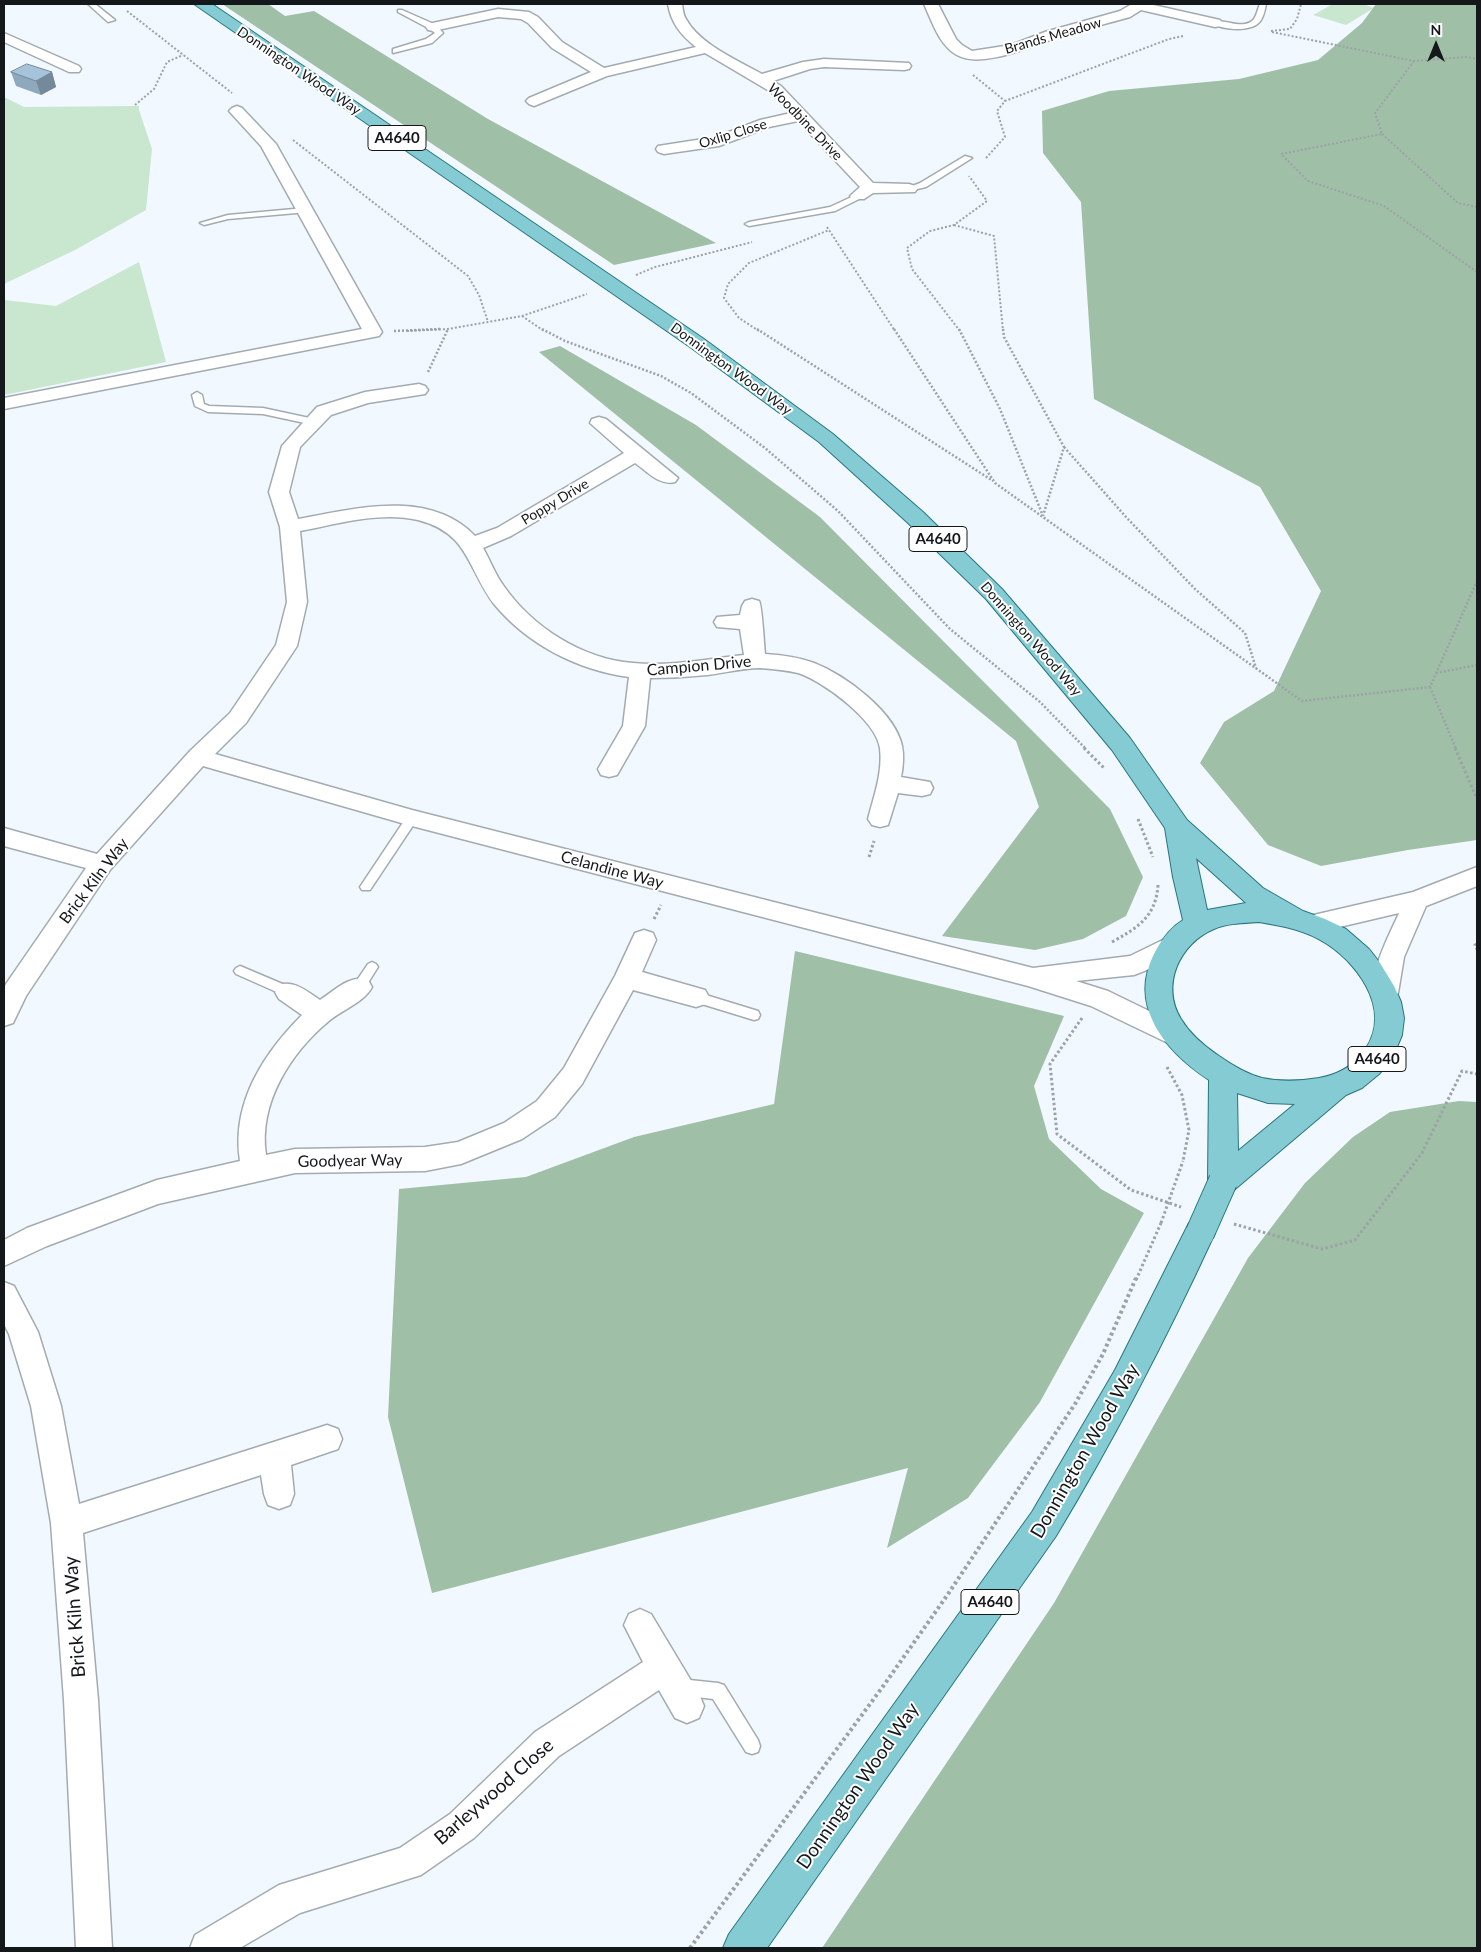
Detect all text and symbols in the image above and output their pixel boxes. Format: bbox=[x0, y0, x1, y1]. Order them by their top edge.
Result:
street label: Brands Meadow bbox=[1003, 14, 1103, 58]
north arrow bbox=[1411, 20, 1461, 70]
text: N bbox=[1431, 21, 1441, 38]
street label: Donnington Wood Way bbox=[234, 23, 364, 119]
street label: Woodbine Drive bbox=[764, 80, 846, 164]
street label: Oxlip Close bbox=[697, 116, 769, 152]
road number: A4640 bbox=[368, 126, 426, 150]
street label: Donnington Wood Way bbox=[667, 319, 795, 419]
street label: Poppy Drive bbox=[518, 475, 592, 529]
road number: A4640 bbox=[909, 526, 967, 552]
street label: Donnington Wood Way bbox=[977, 579, 1085, 699]
street label: Campion Drive bbox=[646, 652, 752, 680]
street label: Brick Kiln Way bbox=[55, 834, 133, 928]
street label: Celandine Way bbox=[559, 847, 665, 893]
road number: A4640 bbox=[1348, 1046, 1406, 1072]
street label: Goodyear Way bbox=[297, 1150, 403, 1172]
street label: Donnington Wood Way bbox=[1026, 1360, 1144, 1542]
street label: Brick Kiln Way bbox=[59, 1555, 91, 1679]
road number: A4640 bbox=[961, 1590, 1019, 1614]
street label: Donnington Wood Way bbox=[792, 1699, 924, 1873]
street label: Barleywood Close bbox=[430, 1734, 558, 1850]

